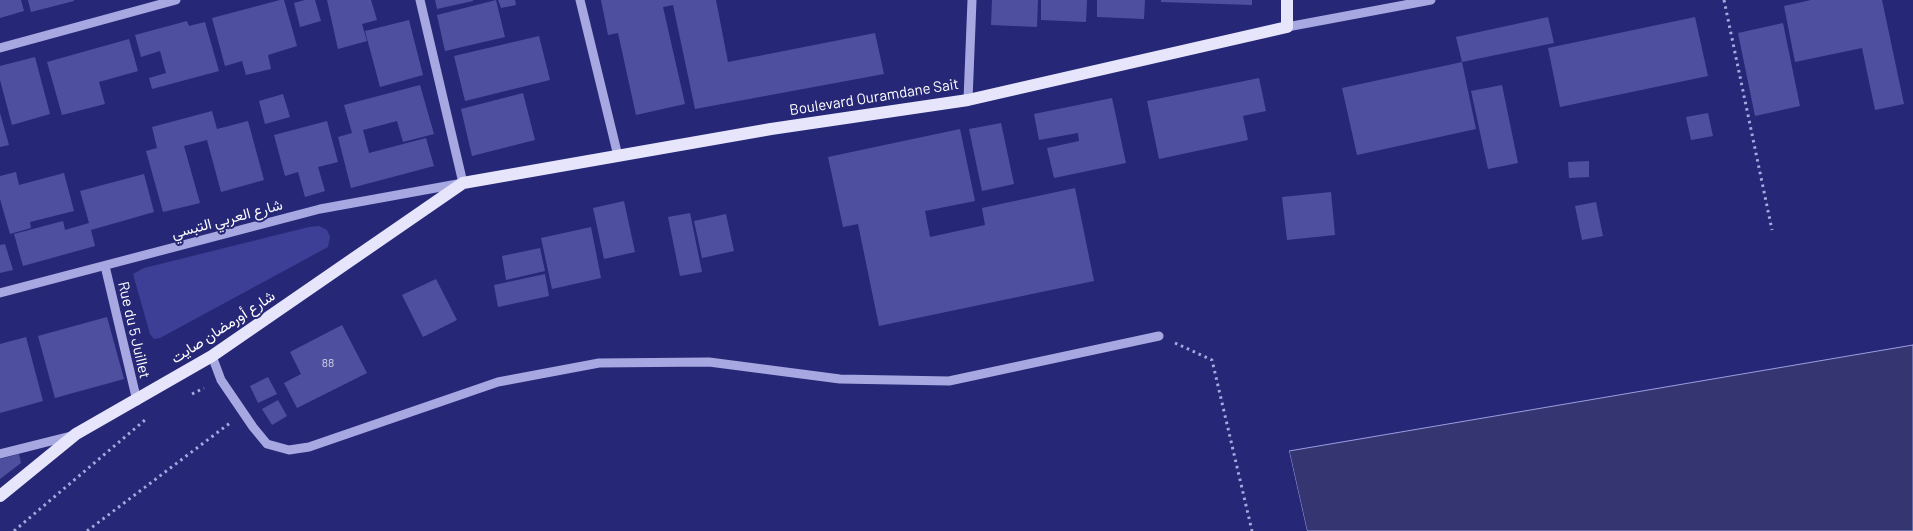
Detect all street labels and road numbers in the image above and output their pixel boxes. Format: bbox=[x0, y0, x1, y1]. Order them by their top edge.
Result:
street label: Boulevard Ouramdane Sait bbox=[788, 75, 960, 119]
street label: شارع العربي التبسي bbox=[169, 196, 285, 242]
street label: Rue du 5 Juillet bbox=[114, 280, 154, 380]
street label: شارع أورمضان صايت bbox=[168, 287, 278, 367]

